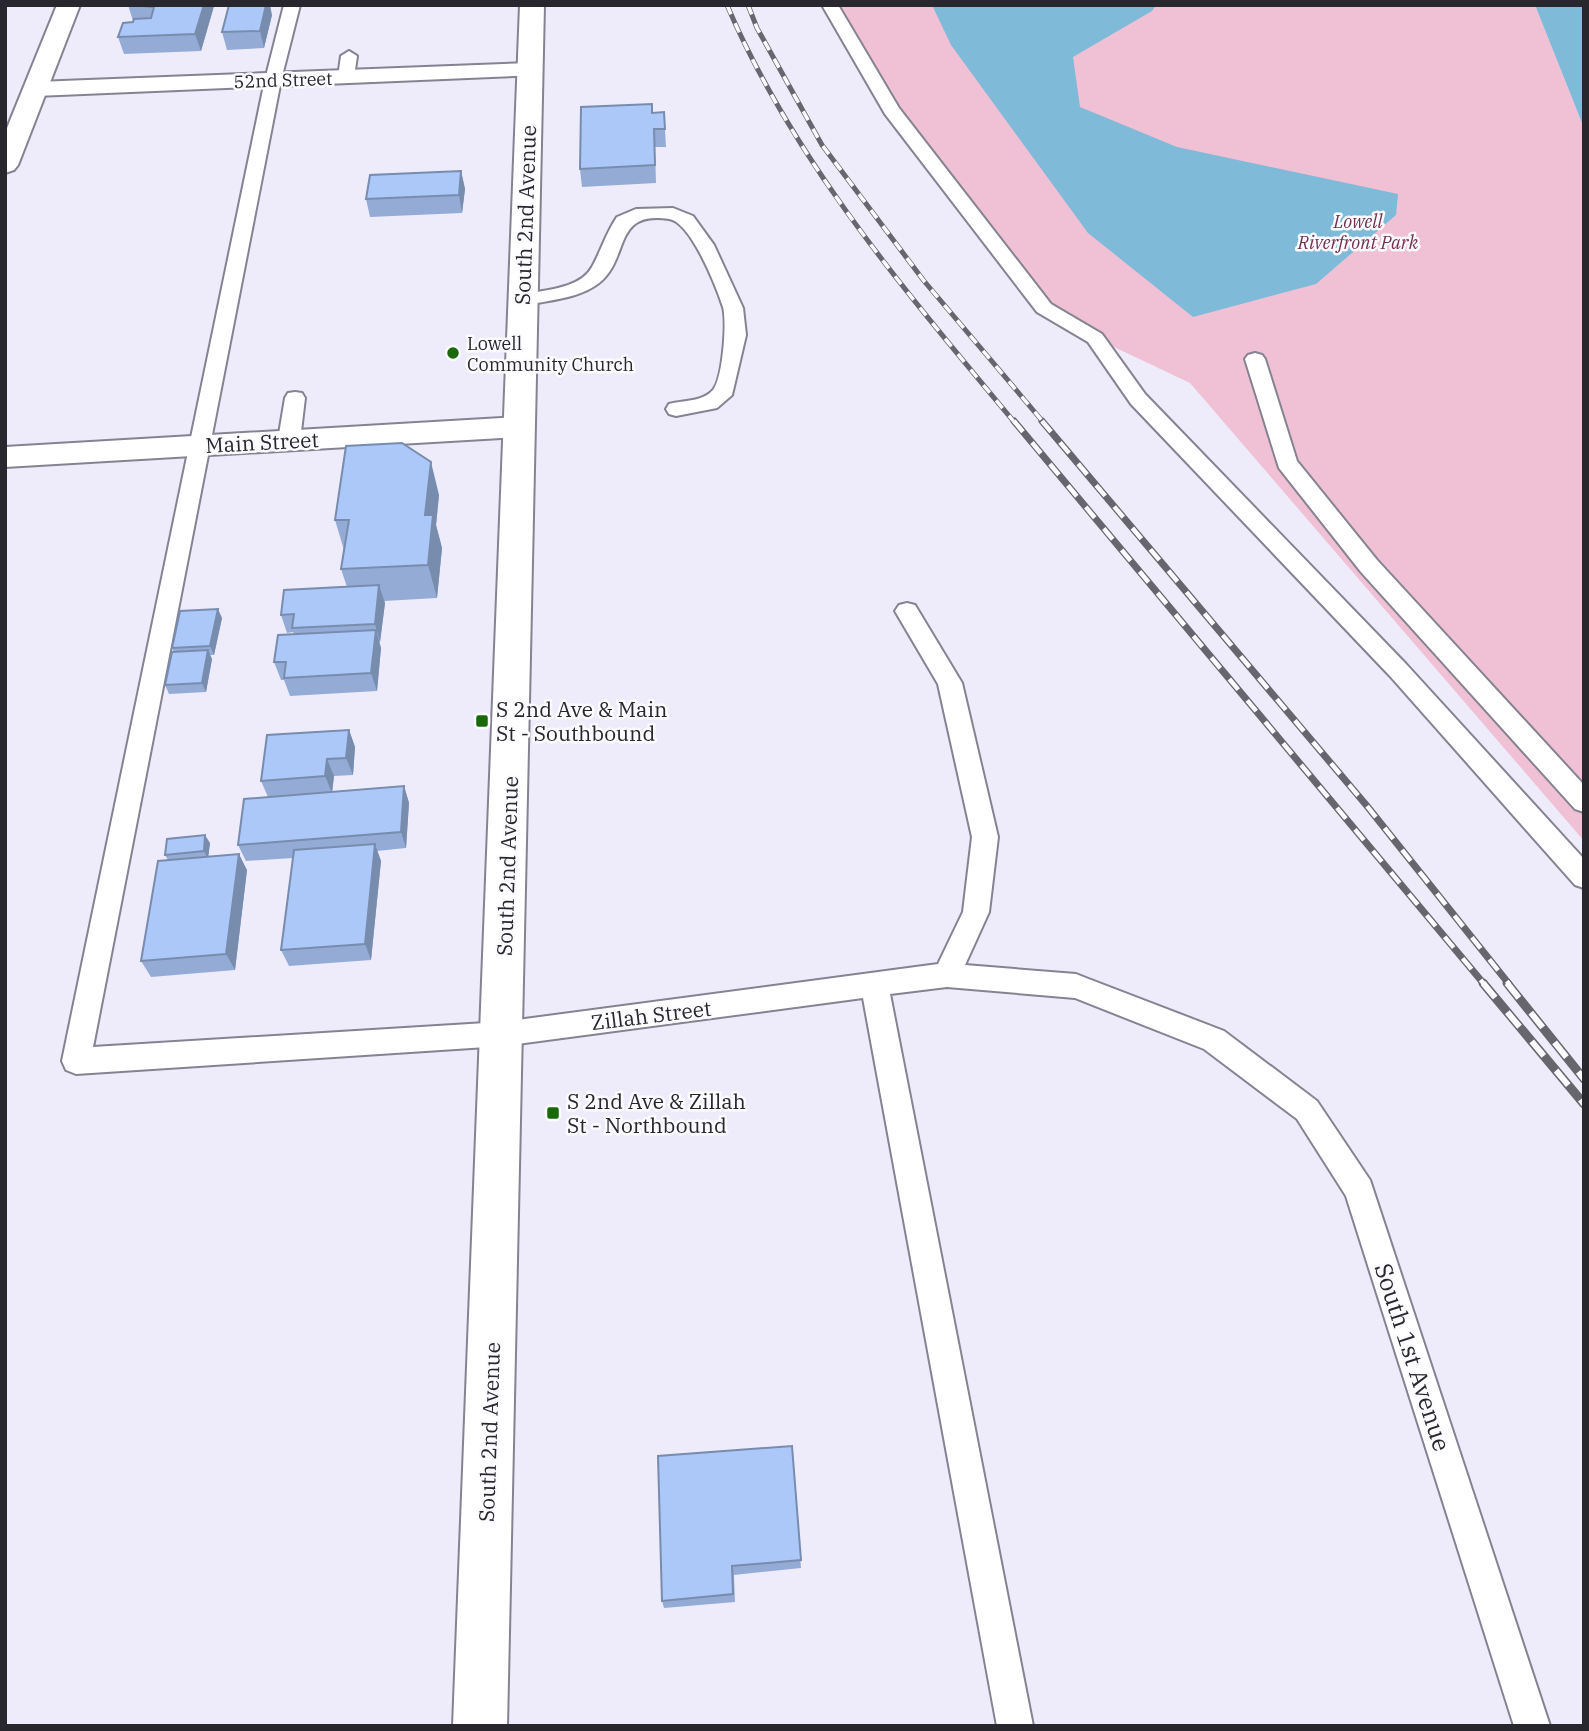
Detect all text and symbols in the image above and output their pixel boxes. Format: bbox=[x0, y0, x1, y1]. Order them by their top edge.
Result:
street label: 52nd Street bbox=[233, 67, 333, 93]
street label: South 2nd Avenue bbox=[508, 125, 542, 305]
park label: Lowell Riverfront Park bbox=[1297, 210, 1419, 254]
place label: Lowell Community Church bbox=[467, 332, 634, 376]
marker: Lowell Community Church bbox=[445, 345, 461, 361]
street label: Main Street bbox=[205, 425, 319, 459]
place label: S 2nd Ave & Main St - Southbound bbox=[496, 695, 668, 747]
marker: S 2nd Ave & Main St - Southbound bbox=[474, 713, 490, 729]
street label: South 2nd Avenue bbox=[490, 776, 524, 956]
street label: Zillah Street bbox=[589, 994, 713, 1036]
place label: S 2nd Ave & Zillah St - Northbound bbox=[567, 1087, 746, 1139]
marker: S 2nd Ave & Zillah St - Northbound bbox=[545, 1105, 561, 1121]
street label: South 1st Avenue bbox=[1368, 1259, 1458, 1455]
street label: South 2nd Avenue bbox=[472, 1342, 506, 1522]

